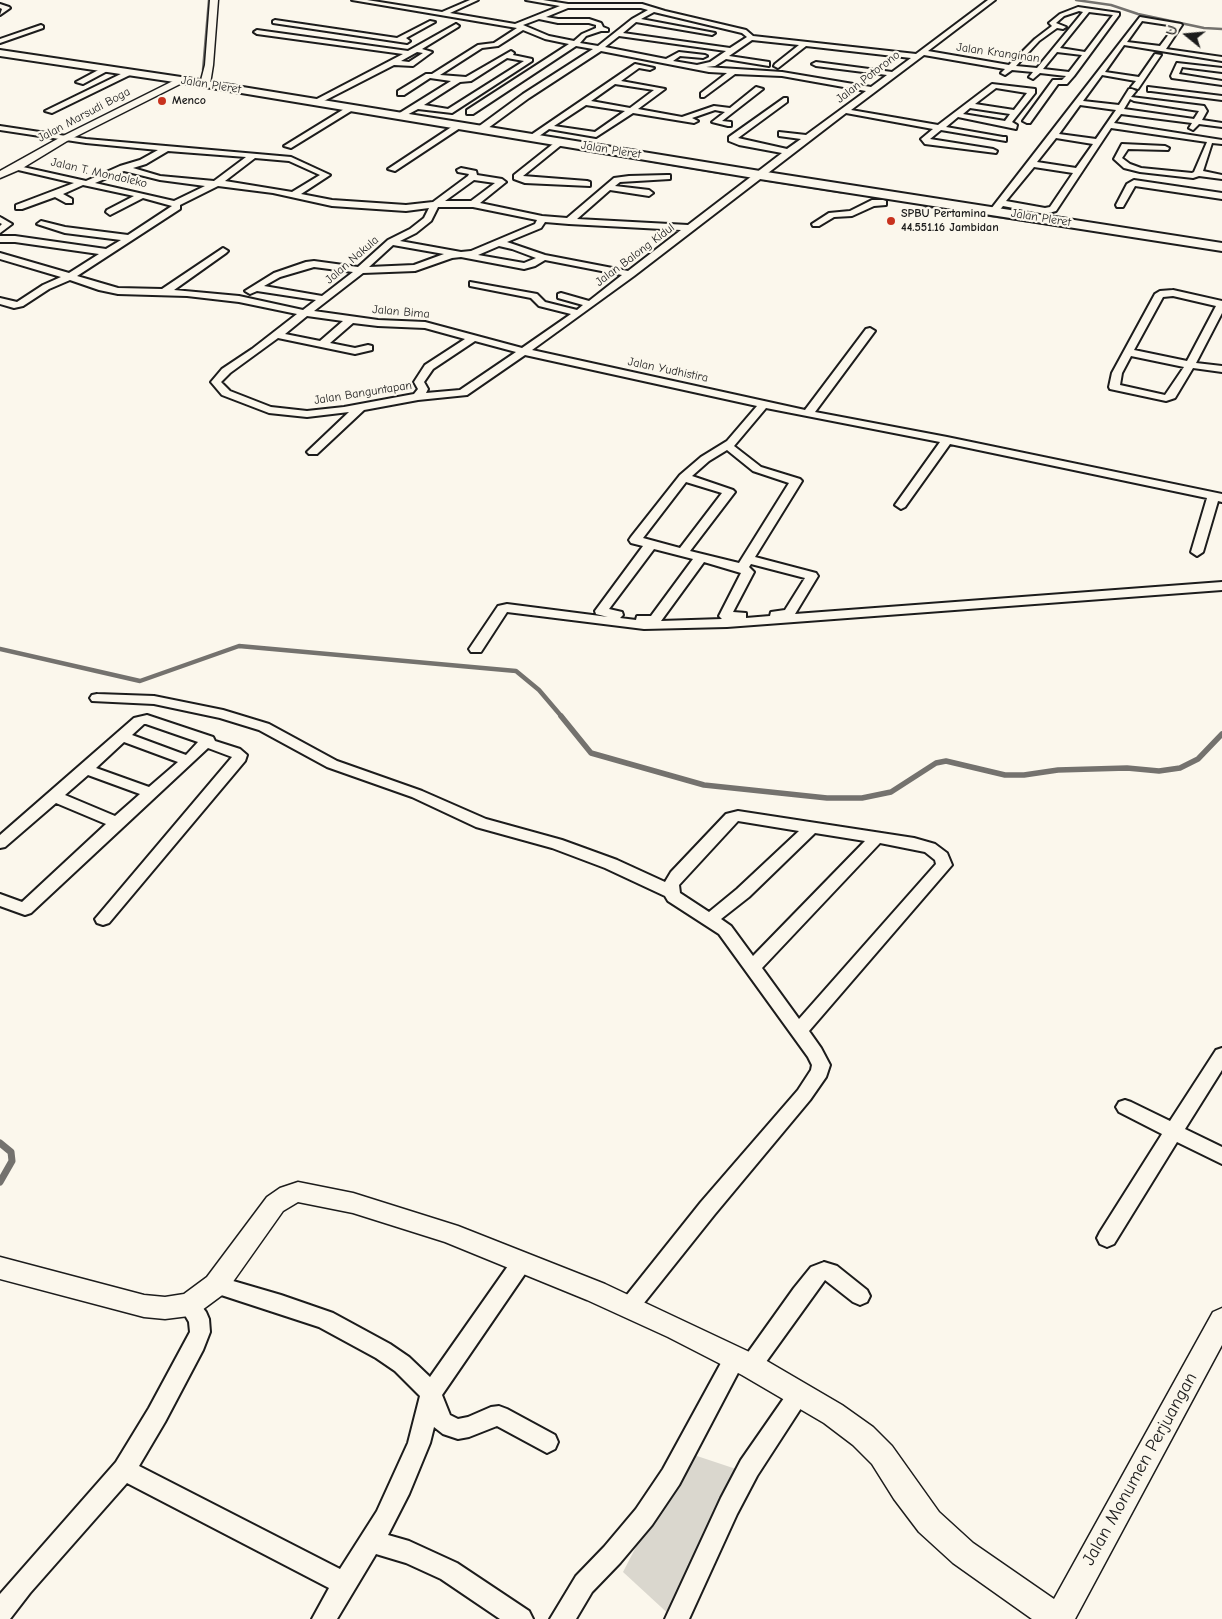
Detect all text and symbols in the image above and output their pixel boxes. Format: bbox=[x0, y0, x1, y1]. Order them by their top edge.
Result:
north arrow bbox=[1162, 10, 1212, 60]
text: U bbox=[1163, 24, 1182, 37]
street label: Jalan Kranginan bbox=[956, 40, 1040, 66]
street label: Jalan Potorono bbox=[833, 48, 903, 106]
street label: Jalan Pleret bbox=[180, 73, 242, 97]
street label: Jalan Marsudi Boga bbox=[35, 85, 133, 145]
place label: Menco bbox=[172, 94, 206, 108]
marker: Menco bbox=[156, 95, 168, 107]
street label: Jalan Pleret bbox=[580, 138, 642, 162]
street label: Jalan T. Mondoleko bbox=[49, 155, 149, 191]
street label: Jalan Pleret bbox=[1010, 206, 1072, 230]
place label: SPBU Pertamina 44.551.16 Jambidan bbox=[901, 207, 999, 235]
marker: SPBU Pertamina 44.551.16 Jambidan bbox=[885, 215, 897, 227]
street label: Jalan Balong Kidul bbox=[593, 221, 677, 289]
street label: Jalan Nakula bbox=[322, 233, 382, 287]
street label: Jalan Bima bbox=[372, 302, 430, 322]
street label: Jalan Yudhistira bbox=[627, 354, 709, 386]
street label: Jalan Banguntapan bbox=[313, 378, 413, 408]
street label: Jalan Monumen Perjuangan bbox=[1078, 1369, 1202, 1569]

